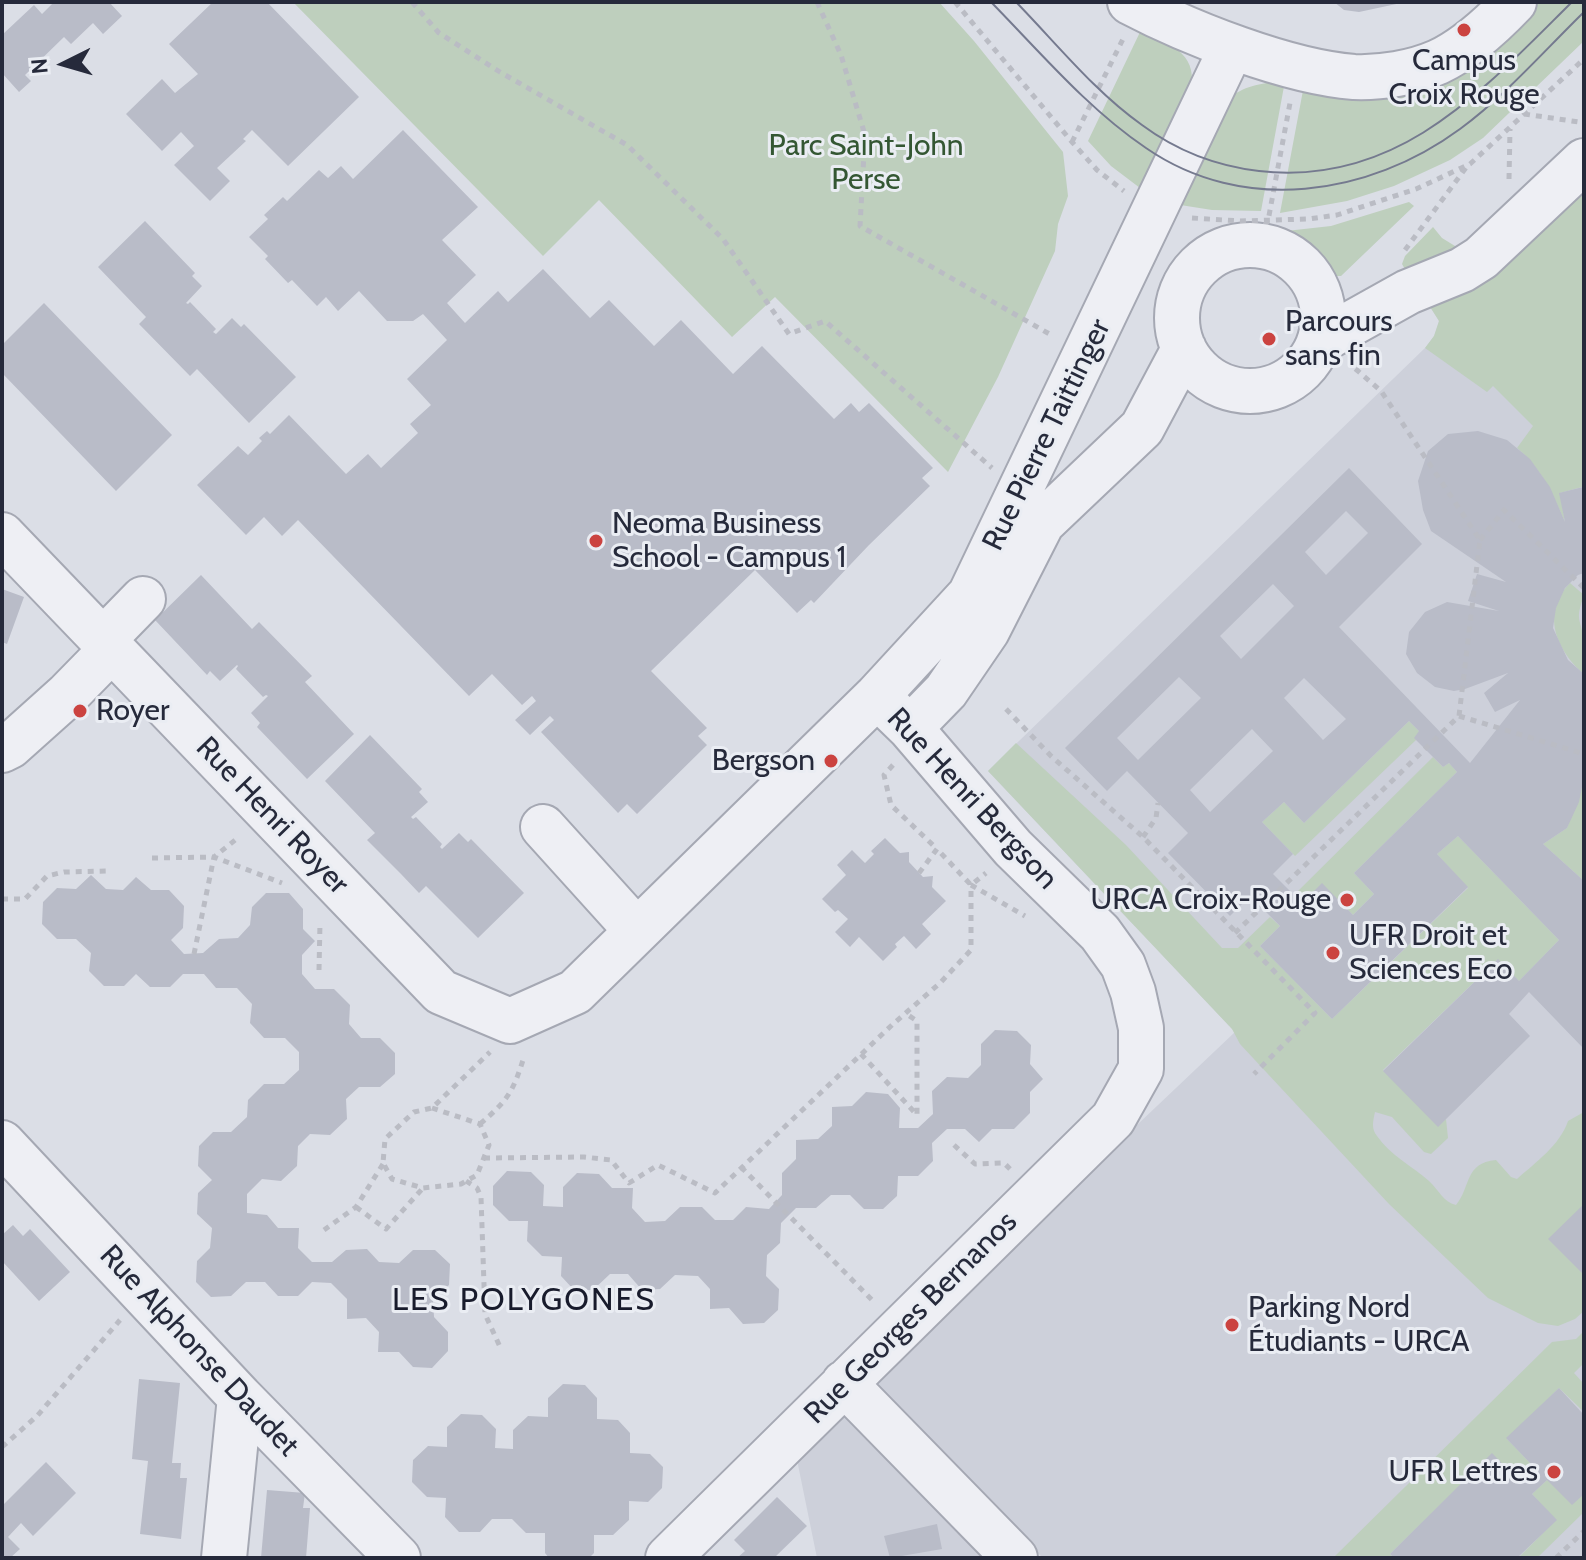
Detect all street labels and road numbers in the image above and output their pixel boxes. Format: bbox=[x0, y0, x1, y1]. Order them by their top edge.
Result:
street label: Rue Pierre Taittinger bbox=[975, 313, 1119, 557]
street label: Rue Henri Bergson bbox=[879, 701, 1065, 897]
street label: Rue Henri Royer bbox=[188, 730, 356, 902]
street label: Rue Georges Bernanos bbox=[797, 1204, 1025, 1432]
street label: Rue Alphonse Daudet bbox=[92, 1238, 306, 1464]

